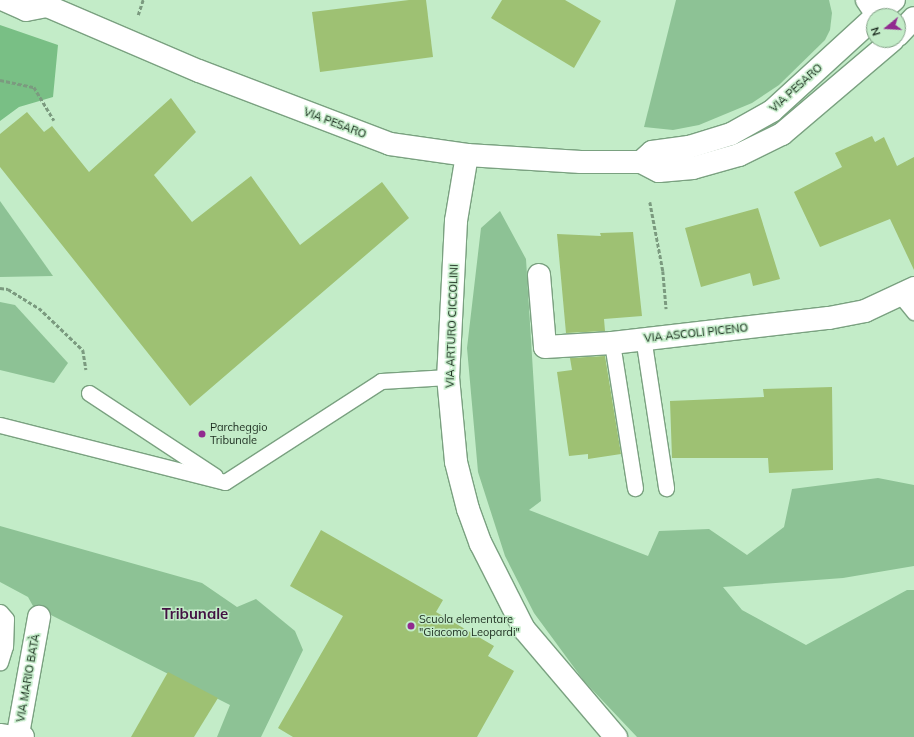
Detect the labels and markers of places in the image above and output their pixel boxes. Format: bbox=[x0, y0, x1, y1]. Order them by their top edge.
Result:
place label: Parcheggio Tribunale bbox=[210, 421, 267, 447]
marker: Parcheggio Tribunale bbox=[197, 429, 207, 439]
place label: Scuola elementare "Giacomo Leopardi" bbox=[419, 613, 520, 639]
marker: Scuola elementare "Giacomo Leopardi" bbox=[406, 621, 416, 631]

